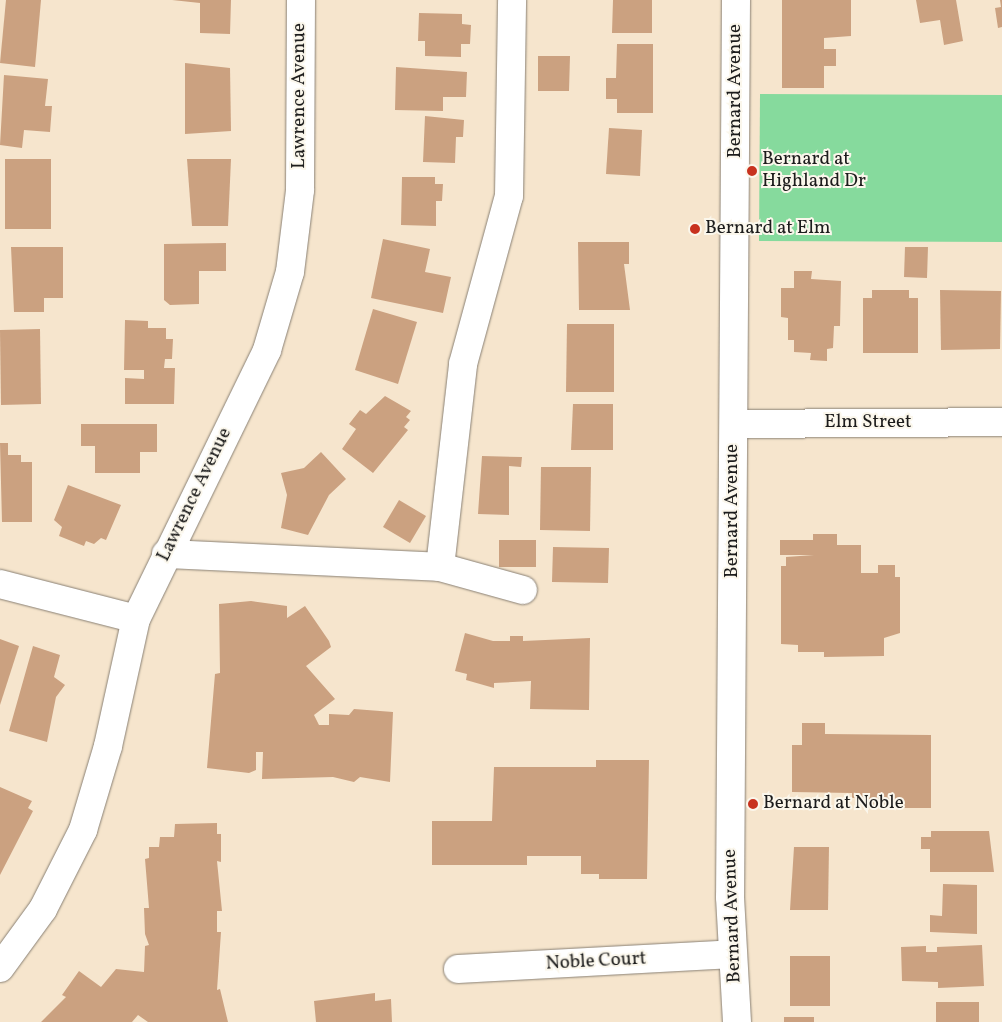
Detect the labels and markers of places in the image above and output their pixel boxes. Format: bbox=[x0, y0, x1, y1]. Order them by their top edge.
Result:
place label: Bernard at Highland Dr bbox=[762, 149, 866, 193]
marker: Bernard at Highland Dr bbox=[746, 165, 758, 177]
place label: Bernard at Elm bbox=[705, 218, 831, 240]
marker: Bernard at Elm bbox=[689, 223, 701, 235]
place label: Bernard at Noble bbox=[763, 793, 904, 815]
marker: Bernard at Noble bbox=[747, 798, 759, 810]

